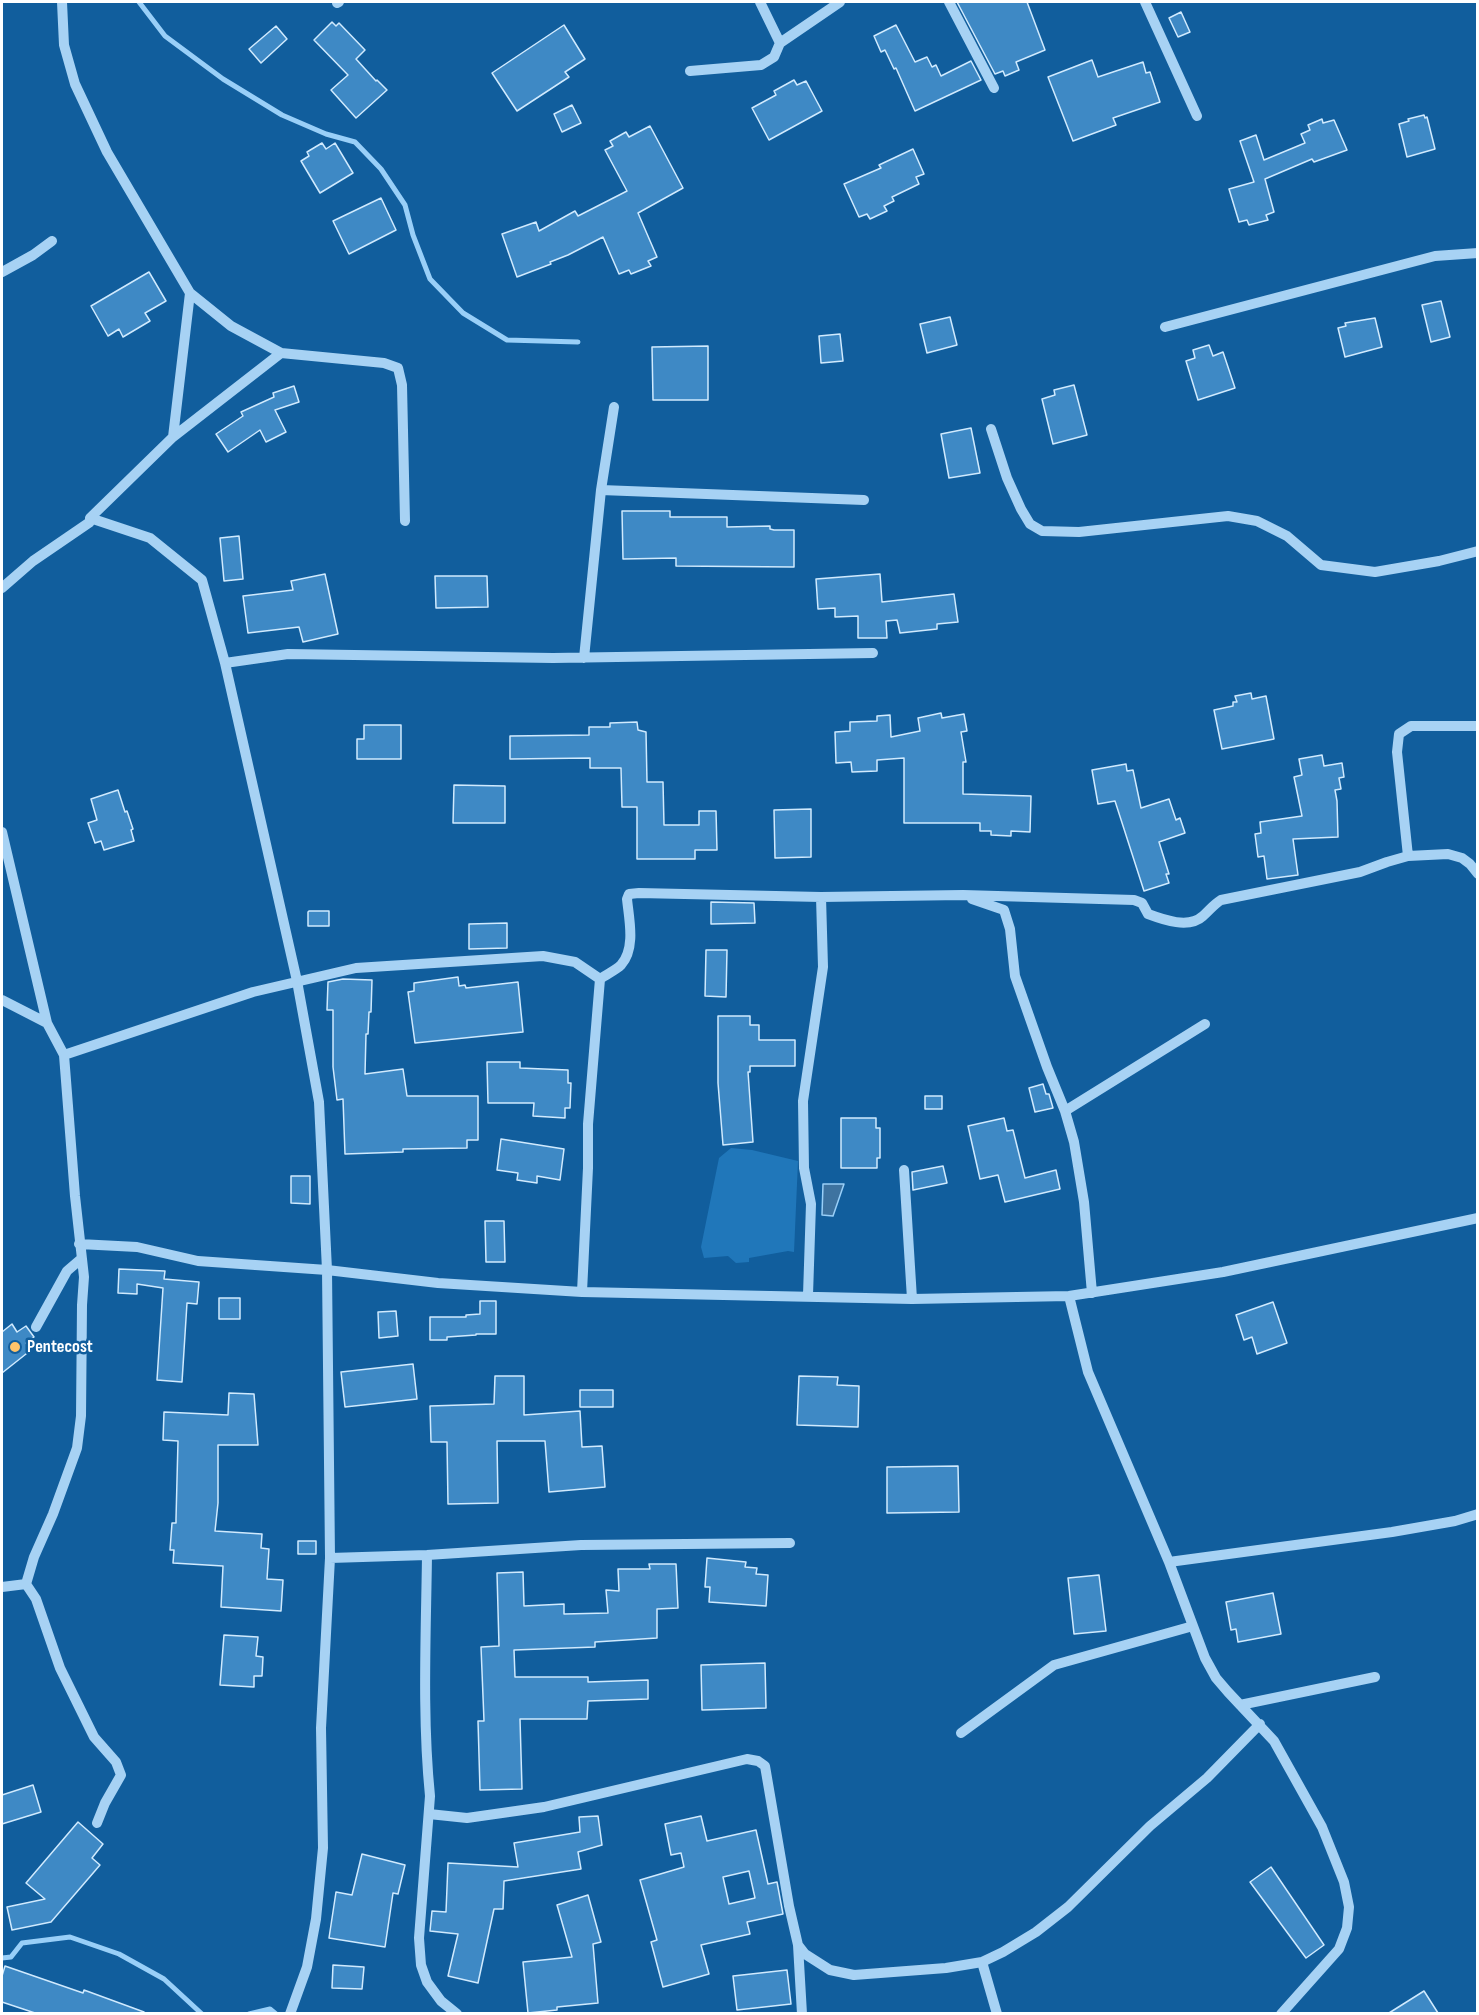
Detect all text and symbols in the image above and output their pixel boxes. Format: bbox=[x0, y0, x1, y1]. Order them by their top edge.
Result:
place label: Pentecost bbox=[27, 1336, 93, 1358]
marker: Pentecost bbox=[8, 1340, 22, 1354]

